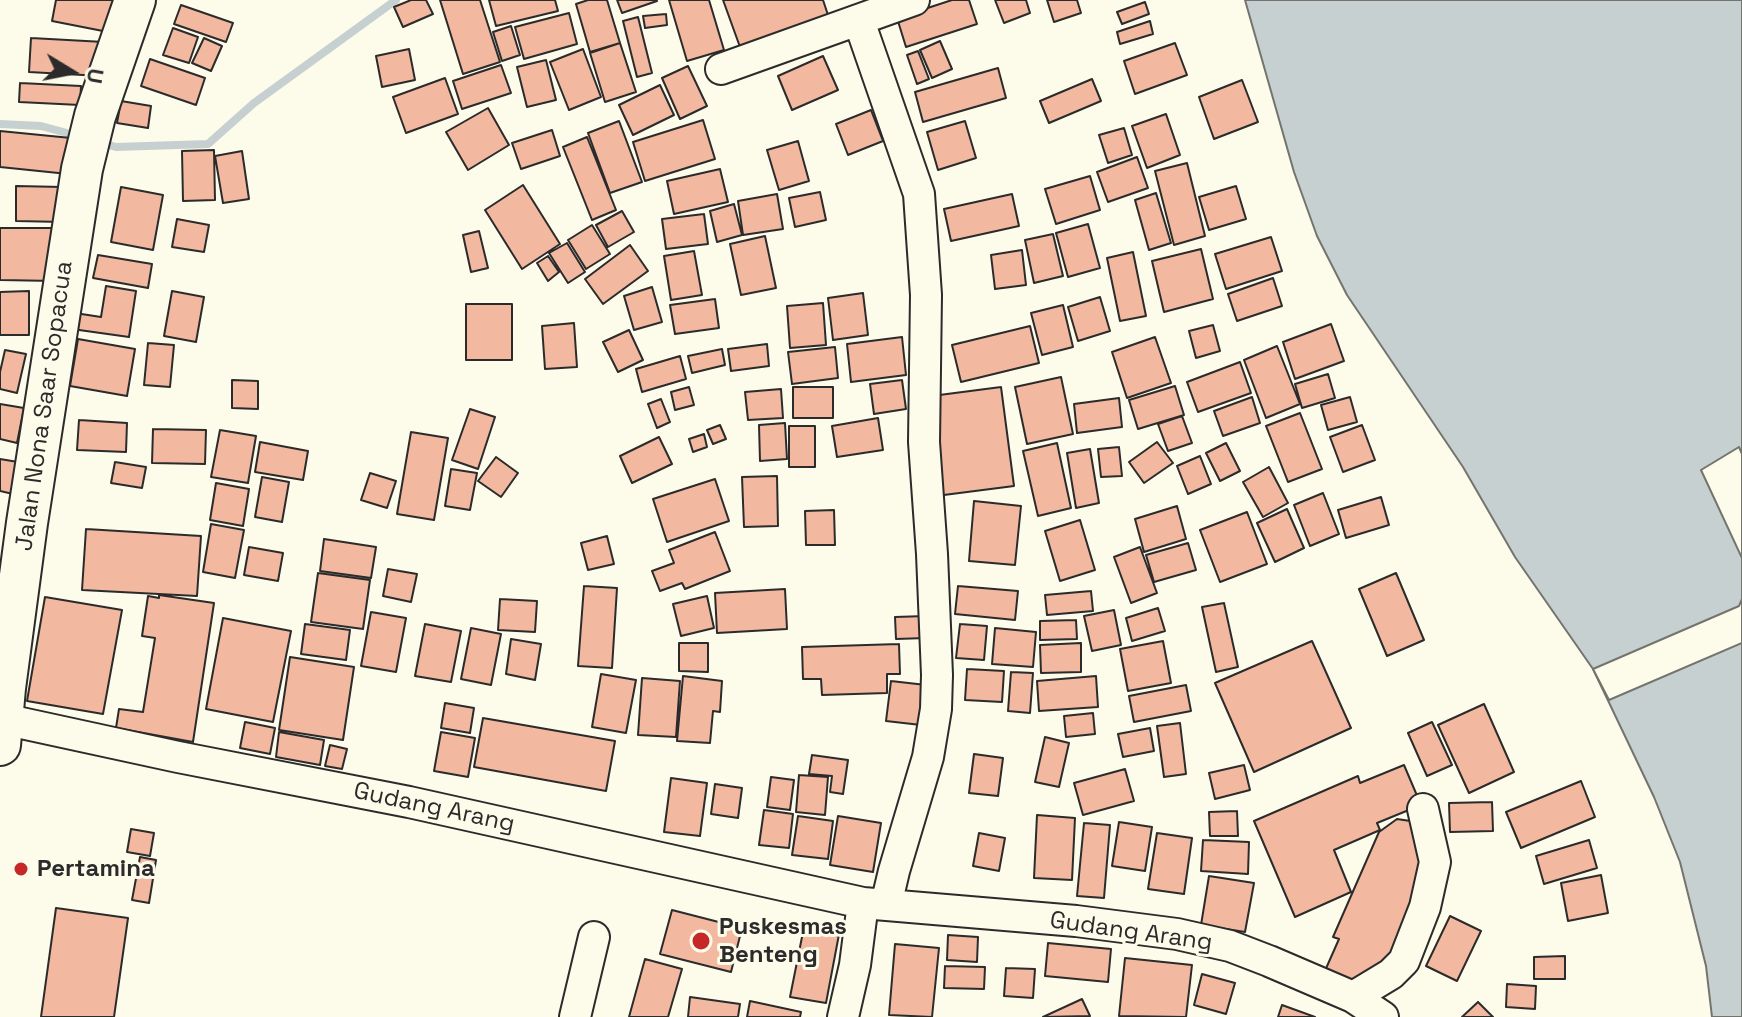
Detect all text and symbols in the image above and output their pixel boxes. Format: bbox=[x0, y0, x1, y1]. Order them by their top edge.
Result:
north arrow bbox=[32, 32, 112, 112]
text: U bbox=[81, 66, 111, 86]
street label: Jalan Nona Saar Sopacua bbox=[10, 259, 80, 553]
street label: Gudang Arang bbox=[351, 777, 517, 839]
place label: Pertamina bbox=[37, 855, 155, 883]
marker: Pertamina bbox=[12, 860, 30, 878]
street label: Gudang Arang bbox=[1048, 906, 1214, 958]
place label: Puskesmas Benteng bbox=[719, 913, 847, 969]
marker: Puskesmas Benteng bbox=[690, 930, 712, 952]

